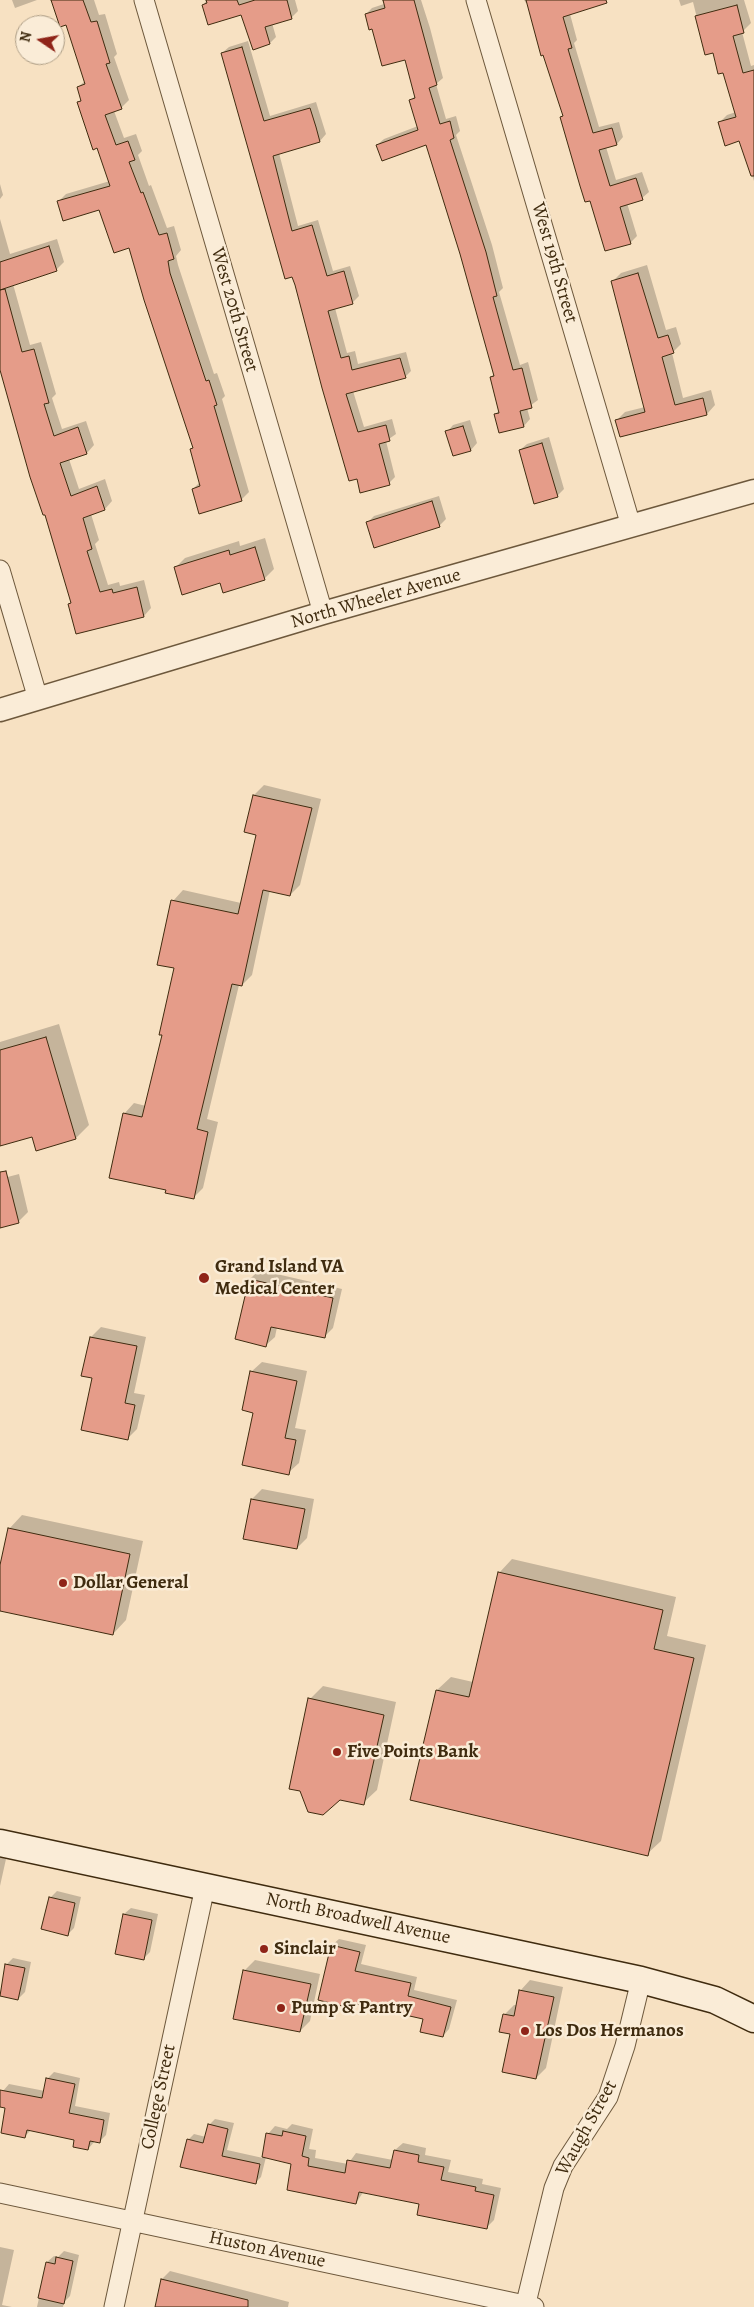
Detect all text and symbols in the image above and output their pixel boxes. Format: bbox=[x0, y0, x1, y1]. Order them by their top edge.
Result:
north arrow bbox=[15, 15, 65, 65]
text: N bbox=[15, 30, 36, 44]
street label: West 19th Street bbox=[526, 200, 582, 326]
street label: West 20th Street bbox=[205, 245, 263, 375]
street label: North Wheeler Avenue bbox=[288, 564, 464, 634]
place label: Grand Island VA Medical Center bbox=[215, 1256, 344, 1300]
marker: Grand Island VA Medical Center bbox=[197, 1271, 211, 1285]
place label: Dollar General bbox=[73, 1572, 188, 1594]
marker: Dollar General bbox=[57, 1577, 69, 1589]
place label: Five Points Bank bbox=[347, 1741, 478, 1763]
marker: Five Points Bank bbox=[331, 1746, 343, 1758]
street label: North Broadwell Avenue bbox=[264, 1888, 452, 1950]
place label: Sinclair bbox=[274, 1938, 336, 1960]
marker: Sinclair bbox=[258, 1943, 270, 1955]
place label: Pump & Pantry bbox=[291, 1997, 412, 2019]
marker: Pump & Pantry bbox=[275, 2002, 287, 2014]
place label: Los Dos Hermanos bbox=[535, 2020, 684, 2042]
marker: Los Dos Hermanos bbox=[519, 2025, 531, 2037]
street label: College Street bbox=[137, 2042, 181, 2152]
street label: Waugh Street bbox=[551, 2076, 623, 2180]
street label: Huston Avenue bbox=[207, 2227, 327, 2273]

